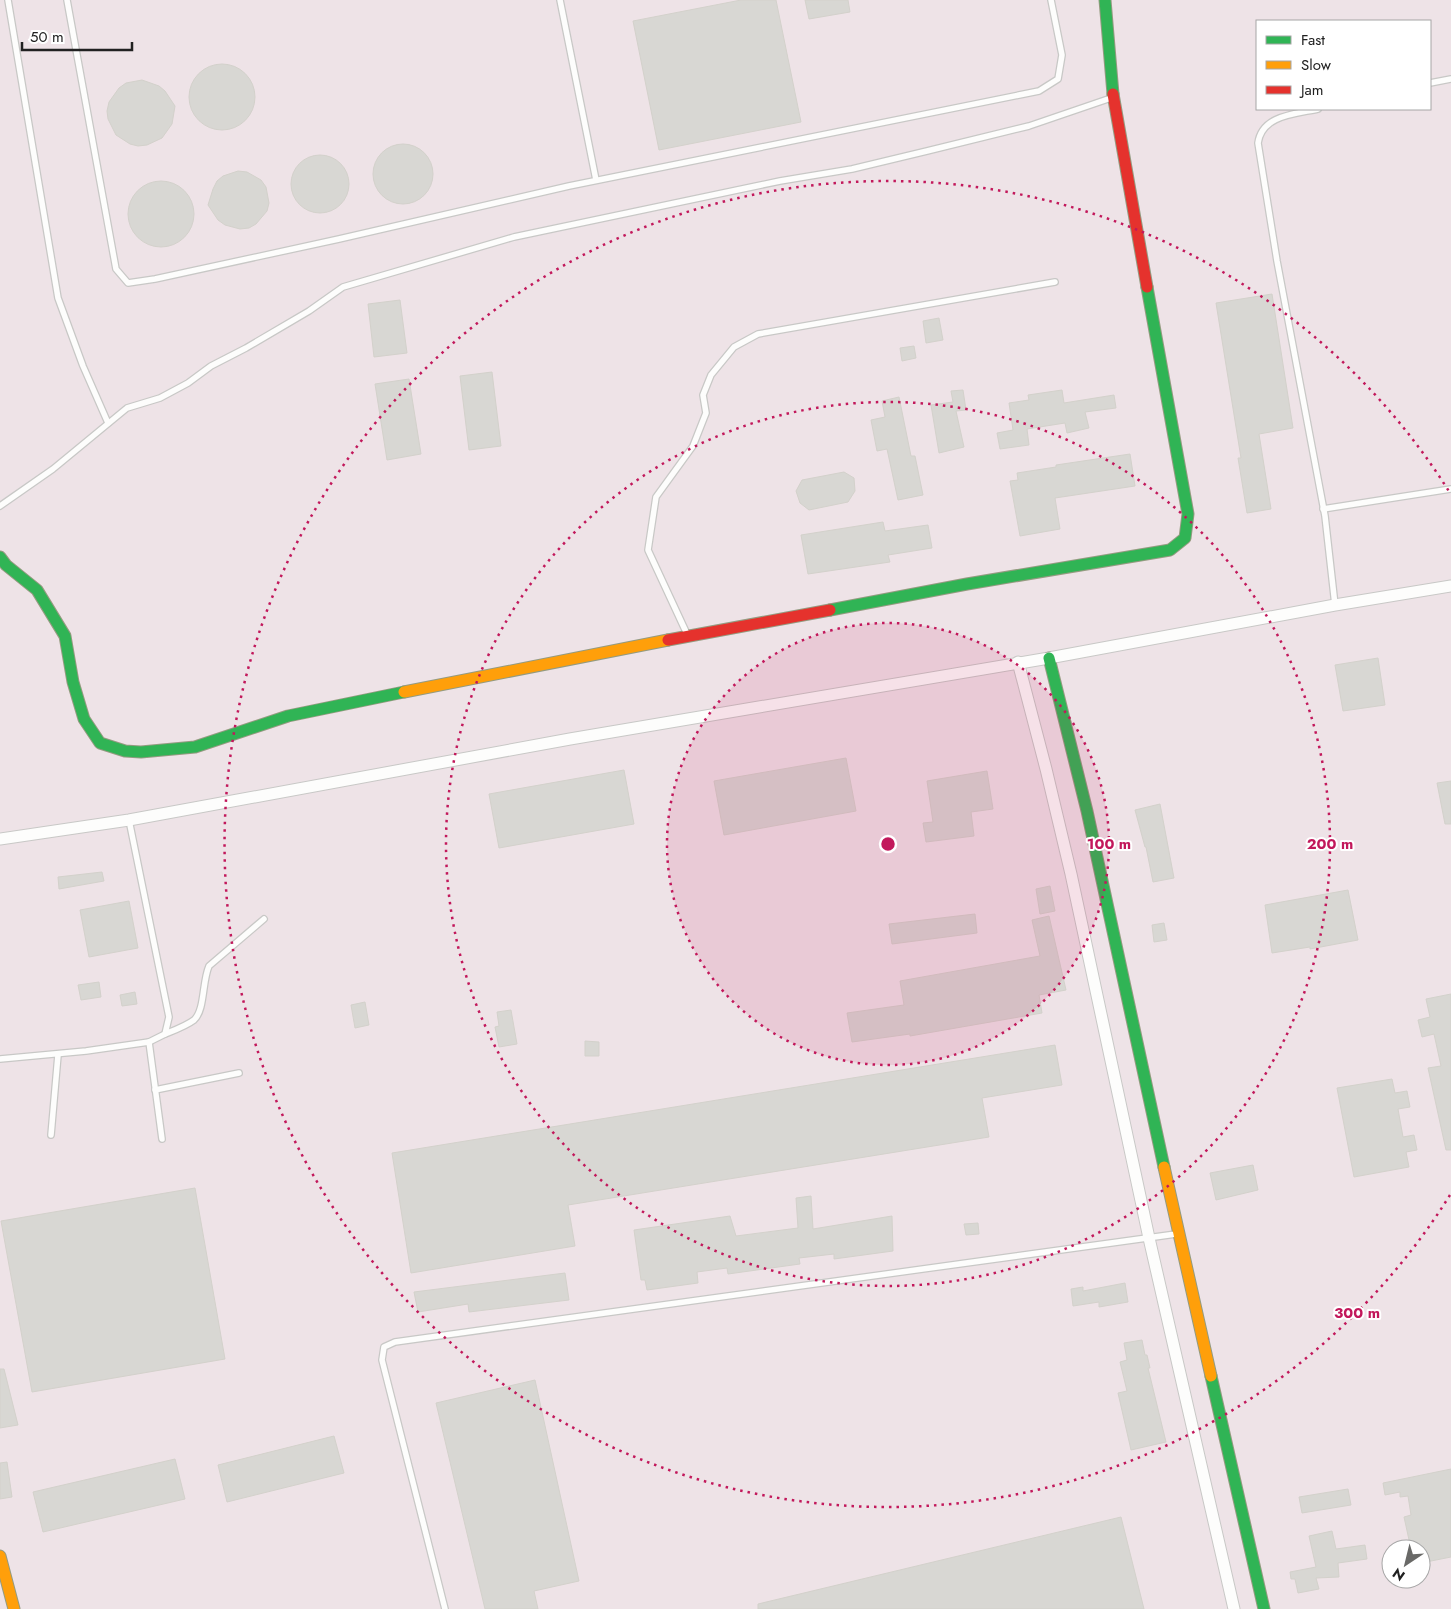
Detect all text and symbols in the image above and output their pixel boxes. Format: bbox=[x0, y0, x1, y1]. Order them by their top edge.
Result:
scale bar bbox=[22, 20, 132, 52]
legend bbox=[1256, 20, 1431, 110]
text: 50 m bbox=[30, 26, 64, 48]
text: Fast bbox=[1301, 29, 1325, 51]
text: Slow bbox=[1301, 54, 1332, 76]
text: Jam bbox=[1299, 79, 1324, 101]
text: 100 m bbox=[1087, 833, 1131, 855]
text: 200 m bbox=[1307, 833, 1353, 855]
centre of rings bbox=[879, 835, 897, 853]
text: 300 m bbox=[1334, 1302, 1380, 1324]
north arrow bbox=[1381, 1539, 1431, 1589]
text: N bbox=[1388, 1563, 1409, 1586]

